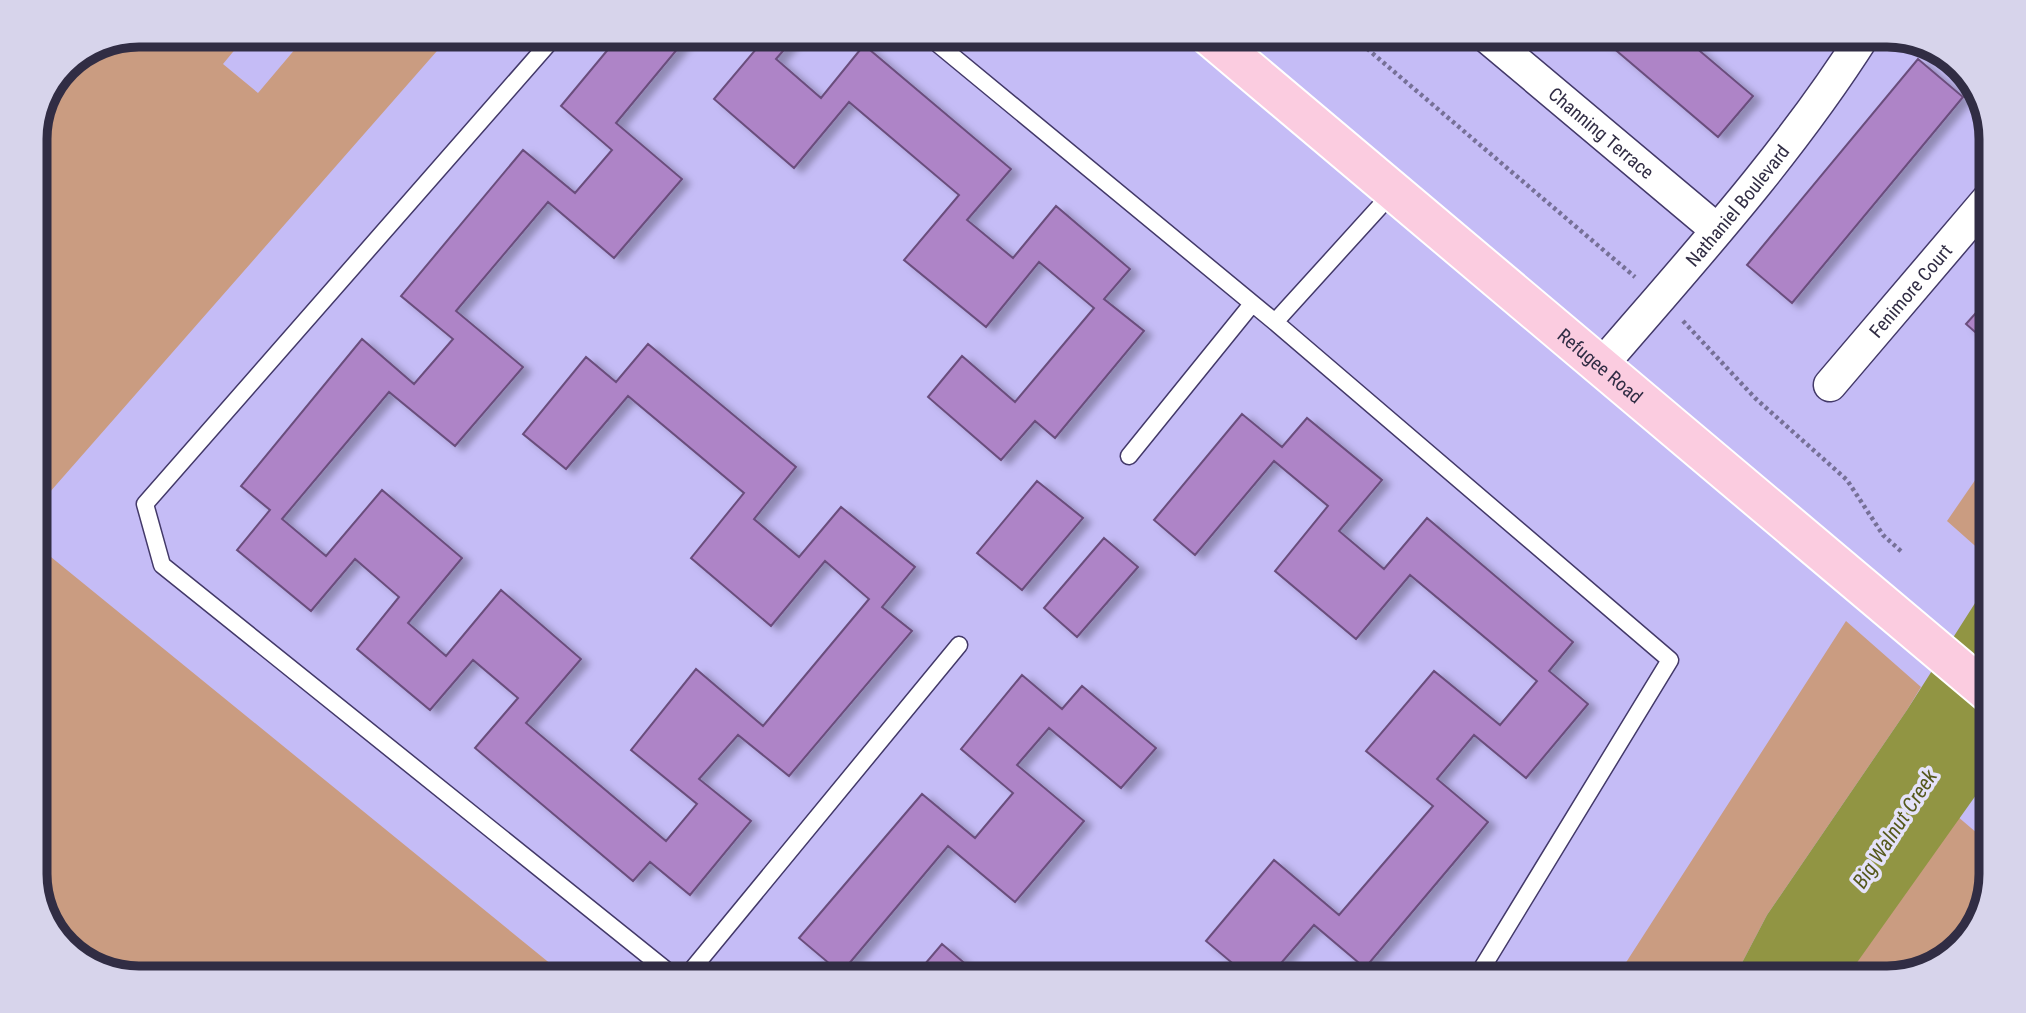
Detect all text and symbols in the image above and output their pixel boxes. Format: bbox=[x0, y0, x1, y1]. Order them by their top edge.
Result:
street label: Channing Terrace bbox=[1544, 82, 1659, 184]
street label: Nathaniel Boulevard bbox=[1681, 140, 1794, 271]
street label: Fenimore Court bbox=[1864, 239, 1957, 342]
street label: Refugee Road bbox=[1553, 323, 1647, 408]
water label: Big Walnut Creek bbox=[1848, 765, 1943, 893]

